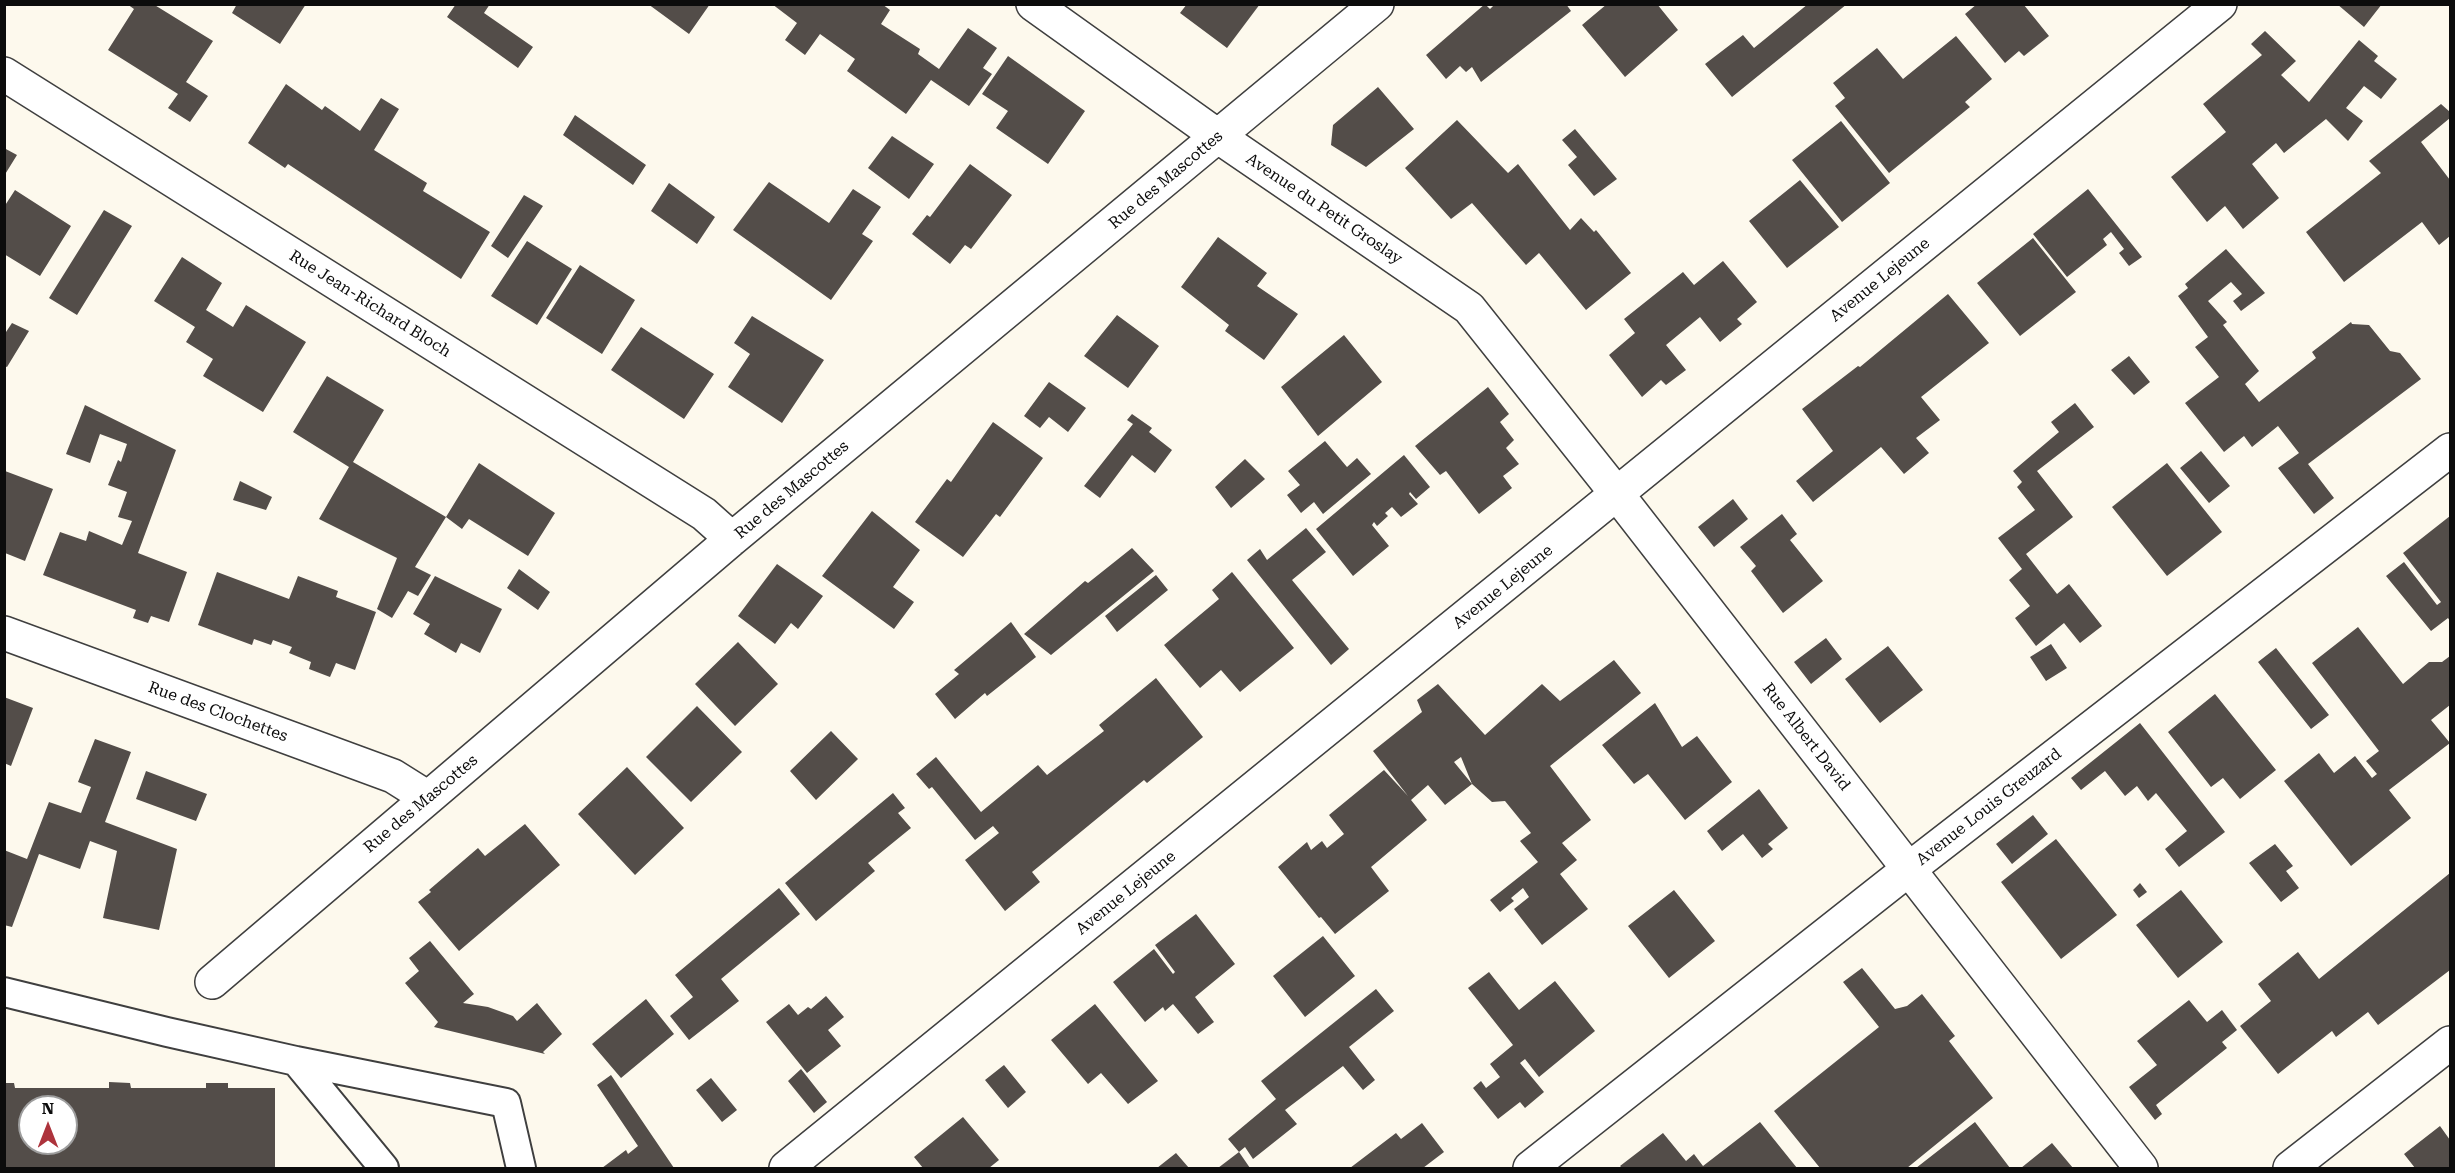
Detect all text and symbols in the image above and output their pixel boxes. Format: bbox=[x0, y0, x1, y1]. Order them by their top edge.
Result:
street label: Rue des Mascottes bbox=[1105, 127, 1227, 233]
street label: Avenue du Petit Groslay bbox=[1242, 149, 1406, 269]
street label: Avenue Lejeune bbox=[1826, 234, 1934, 326]
street label: Rue Jean-Richard Bloch bbox=[286, 246, 454, 362]
street label: Rue des Mascottes bbox=[731, 437, 853, 543]
street label: Avenue Lejeune bbox=[1449, 541, 1557, 633]
street label: Rue des Clochettes bbox=[146, 678, 290, 746]
street label: Rue Albert David bbox=[1758, 679, 1854, 795]
street label: Avenue Louis Greuzard bbox=[1913, 744, 2065, 870]
street label: Rue des Mascottes bbox=[360, 751, 482, 857]
street label: Avenue Lejeune bbox=[1072, 847, 1180, 939]
north arrow bbox=[18, 1095, 78, 1155]
text: N bbox=[42, 1099, 54, 1118]

